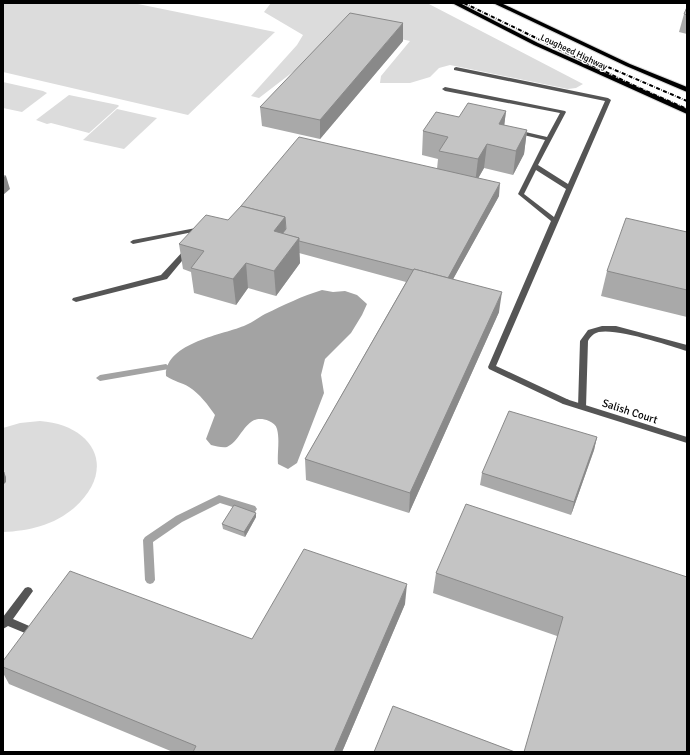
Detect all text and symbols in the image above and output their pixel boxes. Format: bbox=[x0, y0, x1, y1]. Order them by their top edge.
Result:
street label: Lougheed Highway bbox=[539, 32, 610, 73]
street label: Salish Court bbox=[600, 396, 659, 427]

